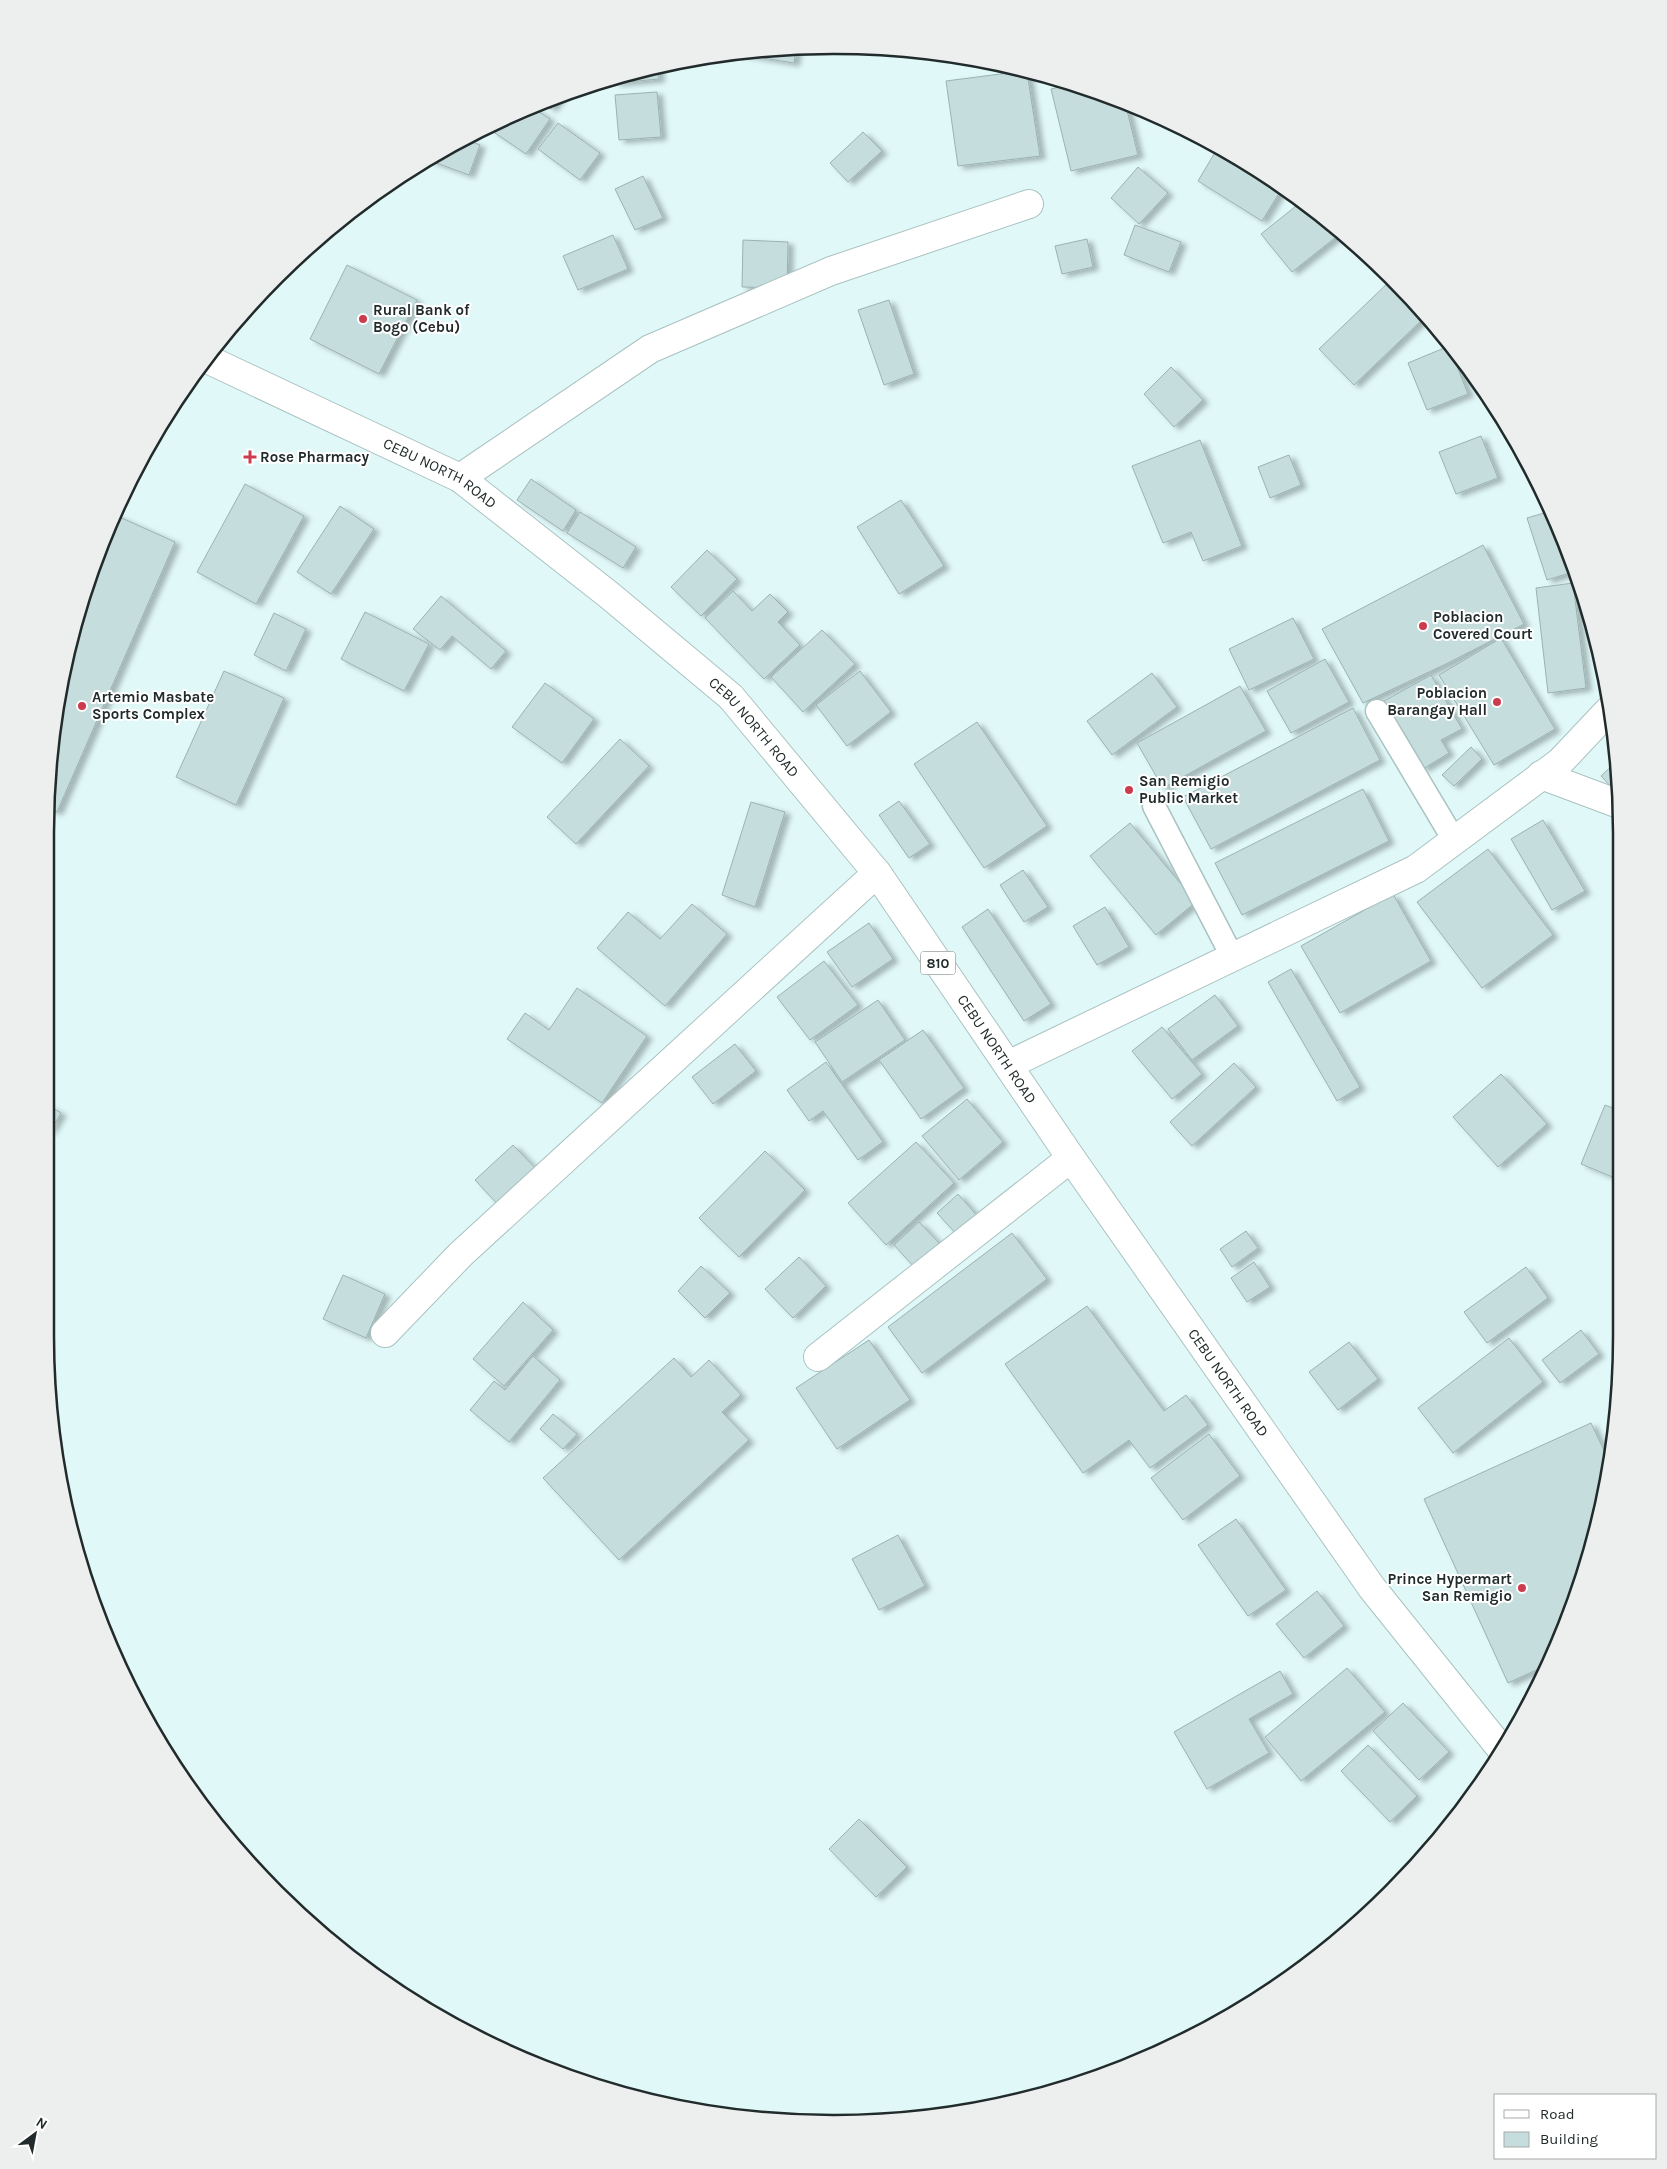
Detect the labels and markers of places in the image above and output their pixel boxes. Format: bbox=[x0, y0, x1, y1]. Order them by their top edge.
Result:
place label: Rural Bank of Bogo (Cebu) bbox=[373, 301, 470, 336]
marker: Rural Bank of Bogo (Cebu) bbox=[357, 313, 369, 325]
place label: Rose Pharmacy bbox=[260, 448, 369, 466]
marker: Rose Pharmacy bbox=[244, 451, 256, 463]
place label: Poblacion Covered Court bbox=[1433, 608, 1533, 643]
marker: Poblacion Covered Court bbox=[1417, 620, 1429, 632]
place label: Poblacion Barangay Hall bbox=[1387, 684, 1487, 719]
place label: Artemio Masbate Sports Complex bbox=[92, 688, 214, 723]
marker: Poblacion Barangay Hall bbox=[1491, 696, 1503, 708]
marker: Artemio Masbate Sports Complex bbox=[76, 700, 88, 712]
place label: San Remigio Public Market bbox=[1139, 772, 1238, 807]
marker: San Remigio Public Market bbox=[1123, 784, 1135, 796]
place label: Prince Hypermart San Remigio bbox=[1388, 1570, 1512, 1605]
marker: Prince Hypermart San Remigio bbox=[1516, 1582, 1528, 1594]

